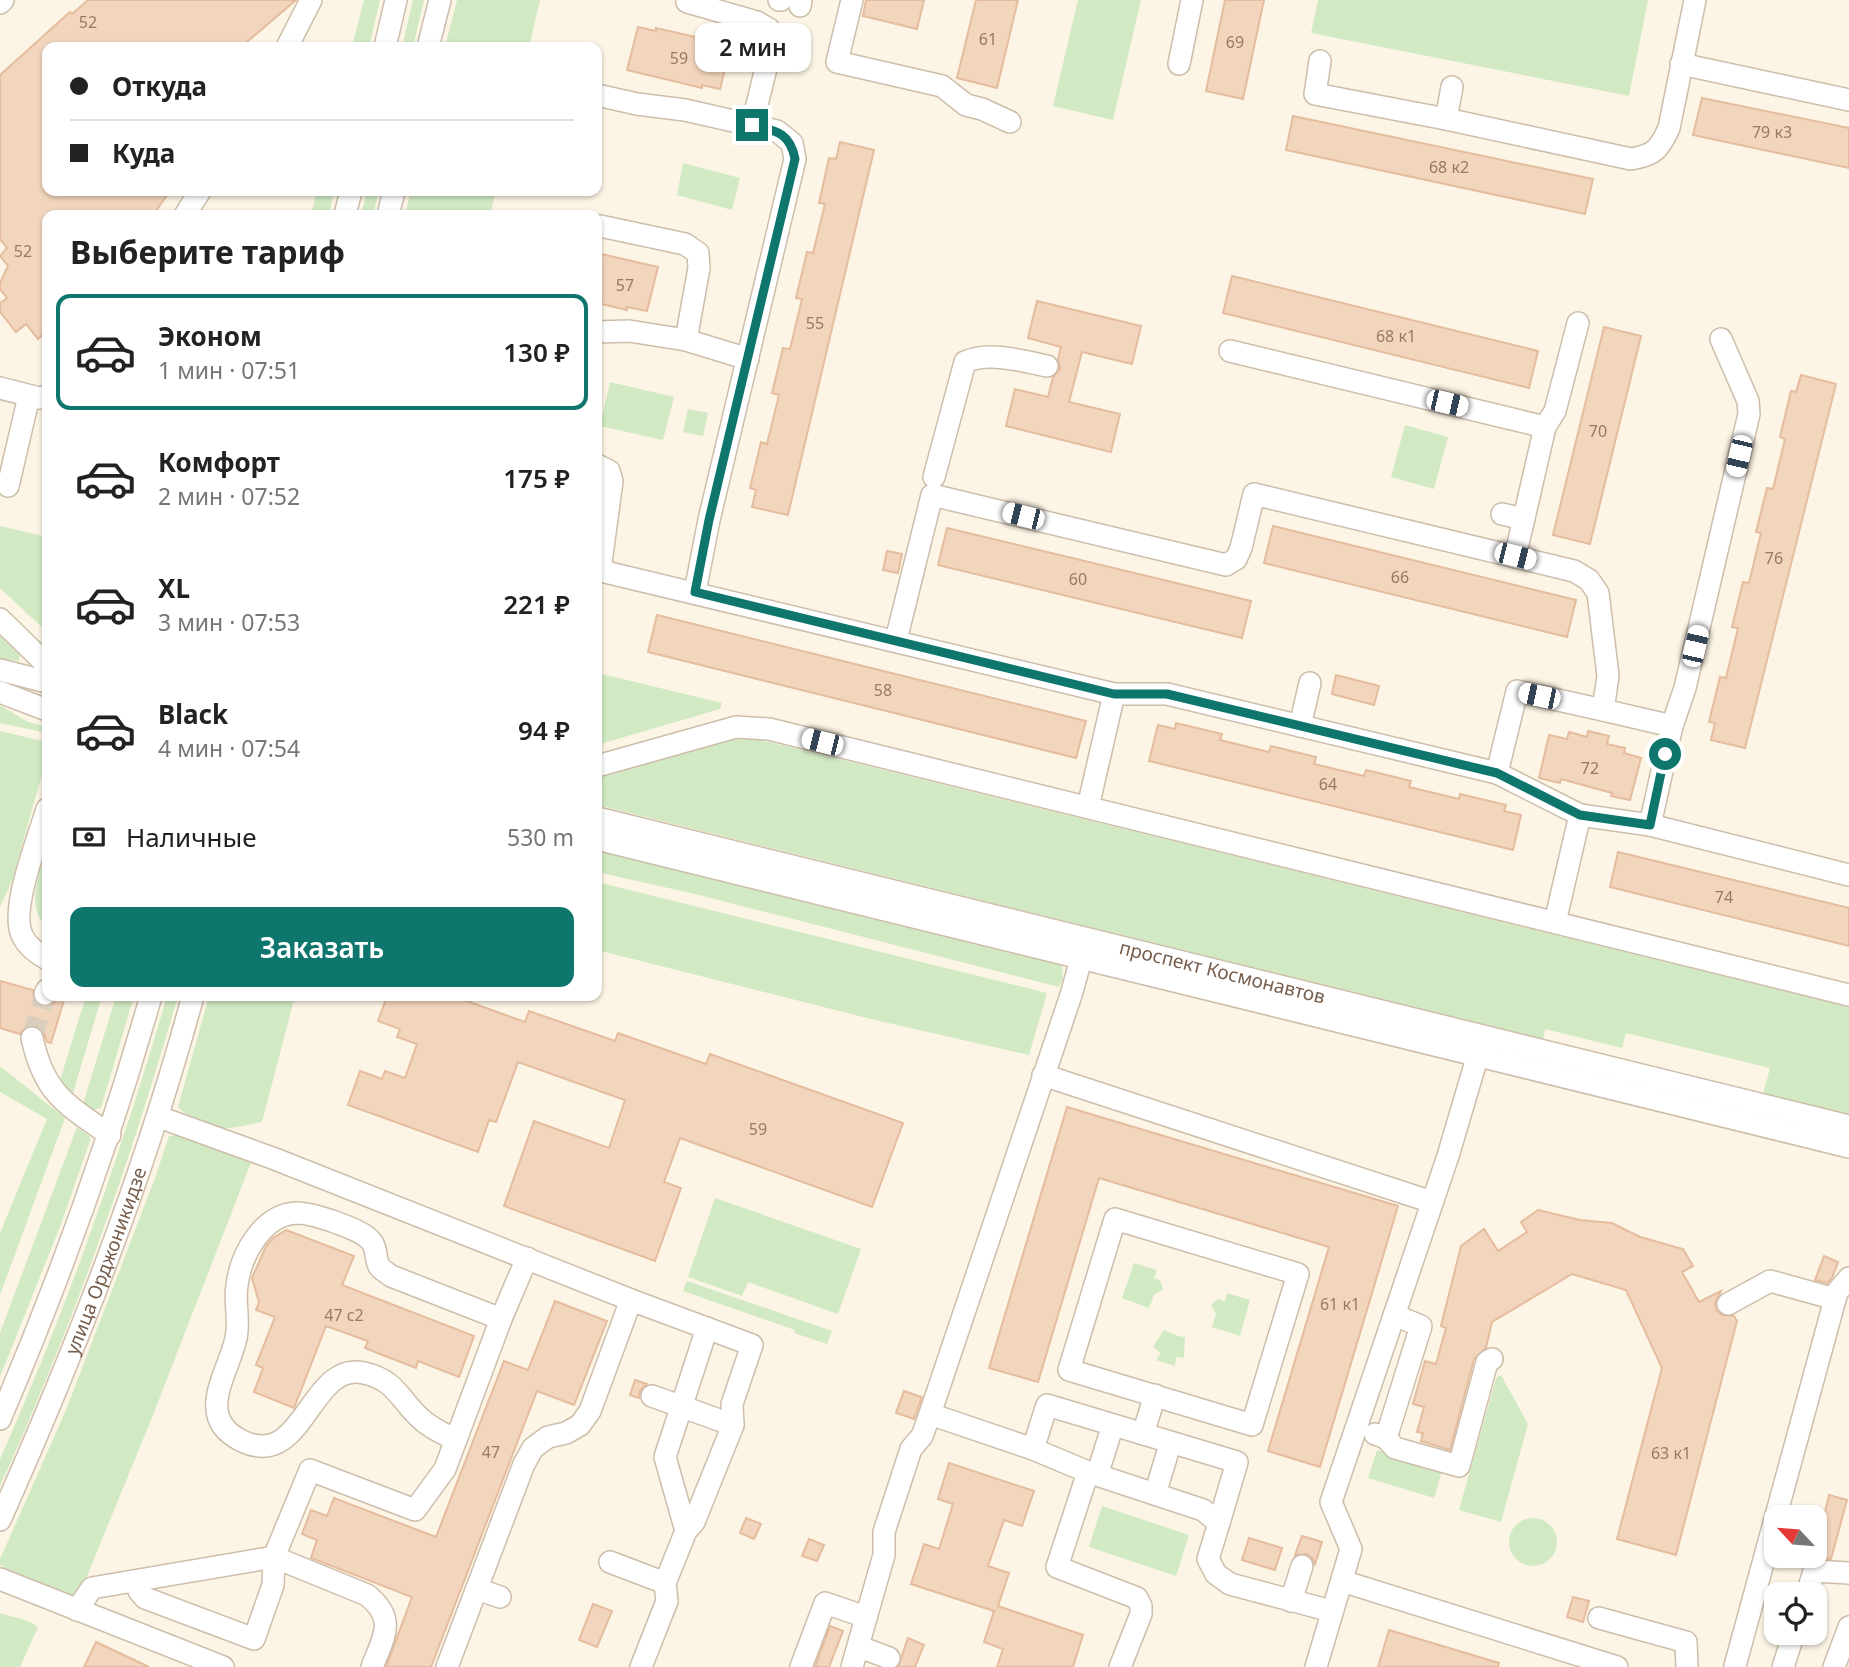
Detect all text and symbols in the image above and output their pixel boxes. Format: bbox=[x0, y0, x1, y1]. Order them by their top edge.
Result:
house number: 52 bbox=[79, 11, 97, 33]
callout: 2 мин bbox=[694, 24, 810, 72]
house number: 61 bbox=[979, 28, 997, 50]
text: 2 мин bbox=[719, 31, 787, 63]
house number: 69 bbox=[1226, 31, 1244, 53]
house number: 59 bbox=[670, 47, 688, 69]
text: Откуда bbox=[112, 68, 207, 104]
route end bbox=[736, 109, 768, 141]
house number: 79 к3 bbox=[1752, 121, 1792, 143]
text: Куда bbox=[112, 135, 175, 171]
house number: 68 к2 bbox=[1429, 156, 1469, 178]
text: Выберите тариф bbox=[70, 230, 345, 273]
house number: 52 bbox=[14, 240, 32, 262]
house number: 57 bbox=[616, 274, 634, 296]
house number: 55 bbox=[806, 312, 824, 334]
text: Эконом bbox=[158, 318, 262, 354]
icon: car bbox=[74, 321, 137, 384]
house number: 68 к1 bbox=[1376, 325, 1416, 347]
text: 130 ₽ bbox=[503, 334, 570, 370]
text: 1 мин · 07:51 bbox=[158, 354, 300, 386]
car bbox=[1425, 388, 1470, 418]
house number: 70 bbox=[1589, 420, 1607, 442]
car bbox=[1725, 433, 1754, 479]
text: Комфорт bbox=[158, 444, 280, 480]
icon: car bbox=[74, 447, 137, 510]
text: 175 ₽ bbox=[503, 460, 570, 496]
text: 2 мин · 07:52 bbox=[158, 480, 300, 512]
car bbox=[1001, 501, 1046, 531]
car bbox=[1493, 541, 1538, 571]
house number: 76 bbox=[1765, 547, 1783, 569]
house number: 66 bbox=[1391, 566, 1409, 588]
house number: 60 bbox=[1069, 568, 1087, 590]
text: XL bbox=[158, 570, 190, 606]
icon: car bbox=[74, 573, 137, 636]
text: 221 ₽ bbox=[503, 586, 570, 622]
text: 3 мин · 07:53 bbox=[158, 606, 300, 638]
car bbox=[1681, 623, 1710, 669]
house number: 58 bbox=[874, 679, 892, 701]
car bbox=[1517, 681, 1562, 711]
text: Black bbox=[158, 696, 228, 732]
icon: car bbox=[74, 699, 137, 762]
text: 94 ₽ bbox=[518, 712, 570, 748]
car bbox=[800, 727, 845, 757]
text: 4 мин · 07:54 bbox=[158, 732, 300, 764]
route start bbox=[1649, 738, 1681, 770]
house number: 72 bbox=[1581, 757, 1599, 779]
house number: 64 bbox=[1319, 773, 1337, 795]
icon: cash bbox=[70, 818, 108, 856]
text: Наличные bbox=[126, 819, 257, 855]
text: 530 m bbox=[507, 821, 574, 853]
house number: 74 bbox=[1715, 886, 1733, 908]
button: Заказать bbox=[70, 907, 574, 987]
street label: проспект Космонавтов bbox=[1117, 934, 1328, 1010]
house number: 59 bbox=[749, 1118, 767, 1140]
street label: улица Орджоникидзе bbox=[59, 1164, 152, 1358]
house number: 61 к1 bbox=[1320, 1293, 1360, 1315]
house number: 47 с2 bbox=[324, 1304, 364, 1326]
house number: 47 bbox=[482, 1441, 500, 1463]
house number: 63 к1 bbox=[1651, 1442, 1691, 1464]
north arrow bbox=[1764, 1505, 1827, 1568]
map controls bbox=[1764, 1505, 1827, 1645]
button: locate bbox=[1764, 1582, 1827, 1645]

